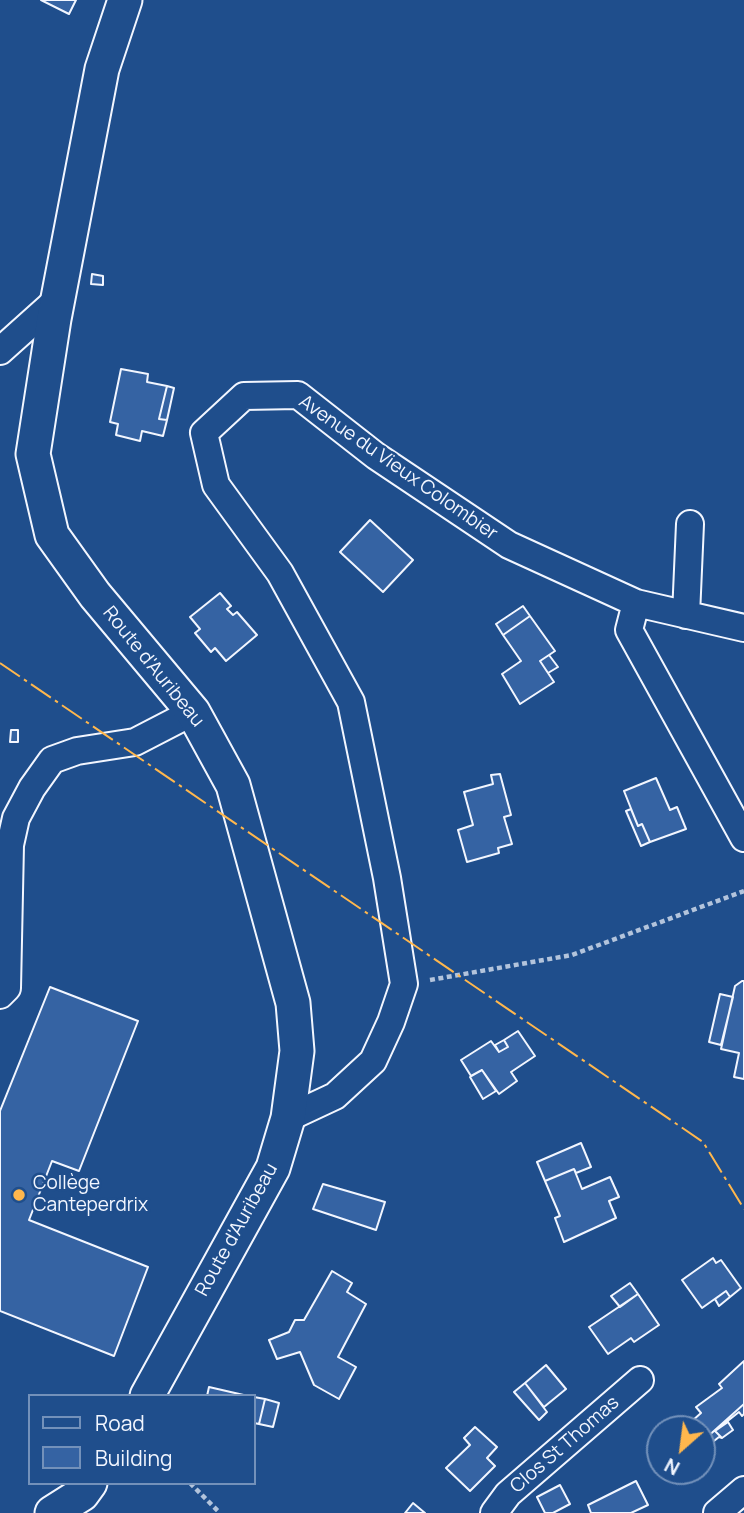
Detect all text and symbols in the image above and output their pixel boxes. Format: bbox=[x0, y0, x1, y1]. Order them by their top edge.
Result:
street label: Avenue du Vieux Colombier bbox=[294, 391, 502, 545]
street label: Route d'Auribeau bbox=[97, 602, 209, 732]
street label: Route d'Auribeau bbox=[191, 1160, 283, 1300]
place label: Collège Canteperdrix bbox=[33, 1173, 148, 1217]
marker: Collège Canteperdrix bbox=[11, 1187, 27, 1203]
street label: Clos St Thomas bbox=[506, 1392, 624, 1498]
legend bbox=[28, 1394, 256, 1485]
text: Road bbox=[95, 1409, 145, 1437]
north arrow bbox=[646, 1415, 716, 1485]
text: Building bbox=[95, 1444, 172, 1472]
text: N bbox=[660, 1452, 684, 1481]

